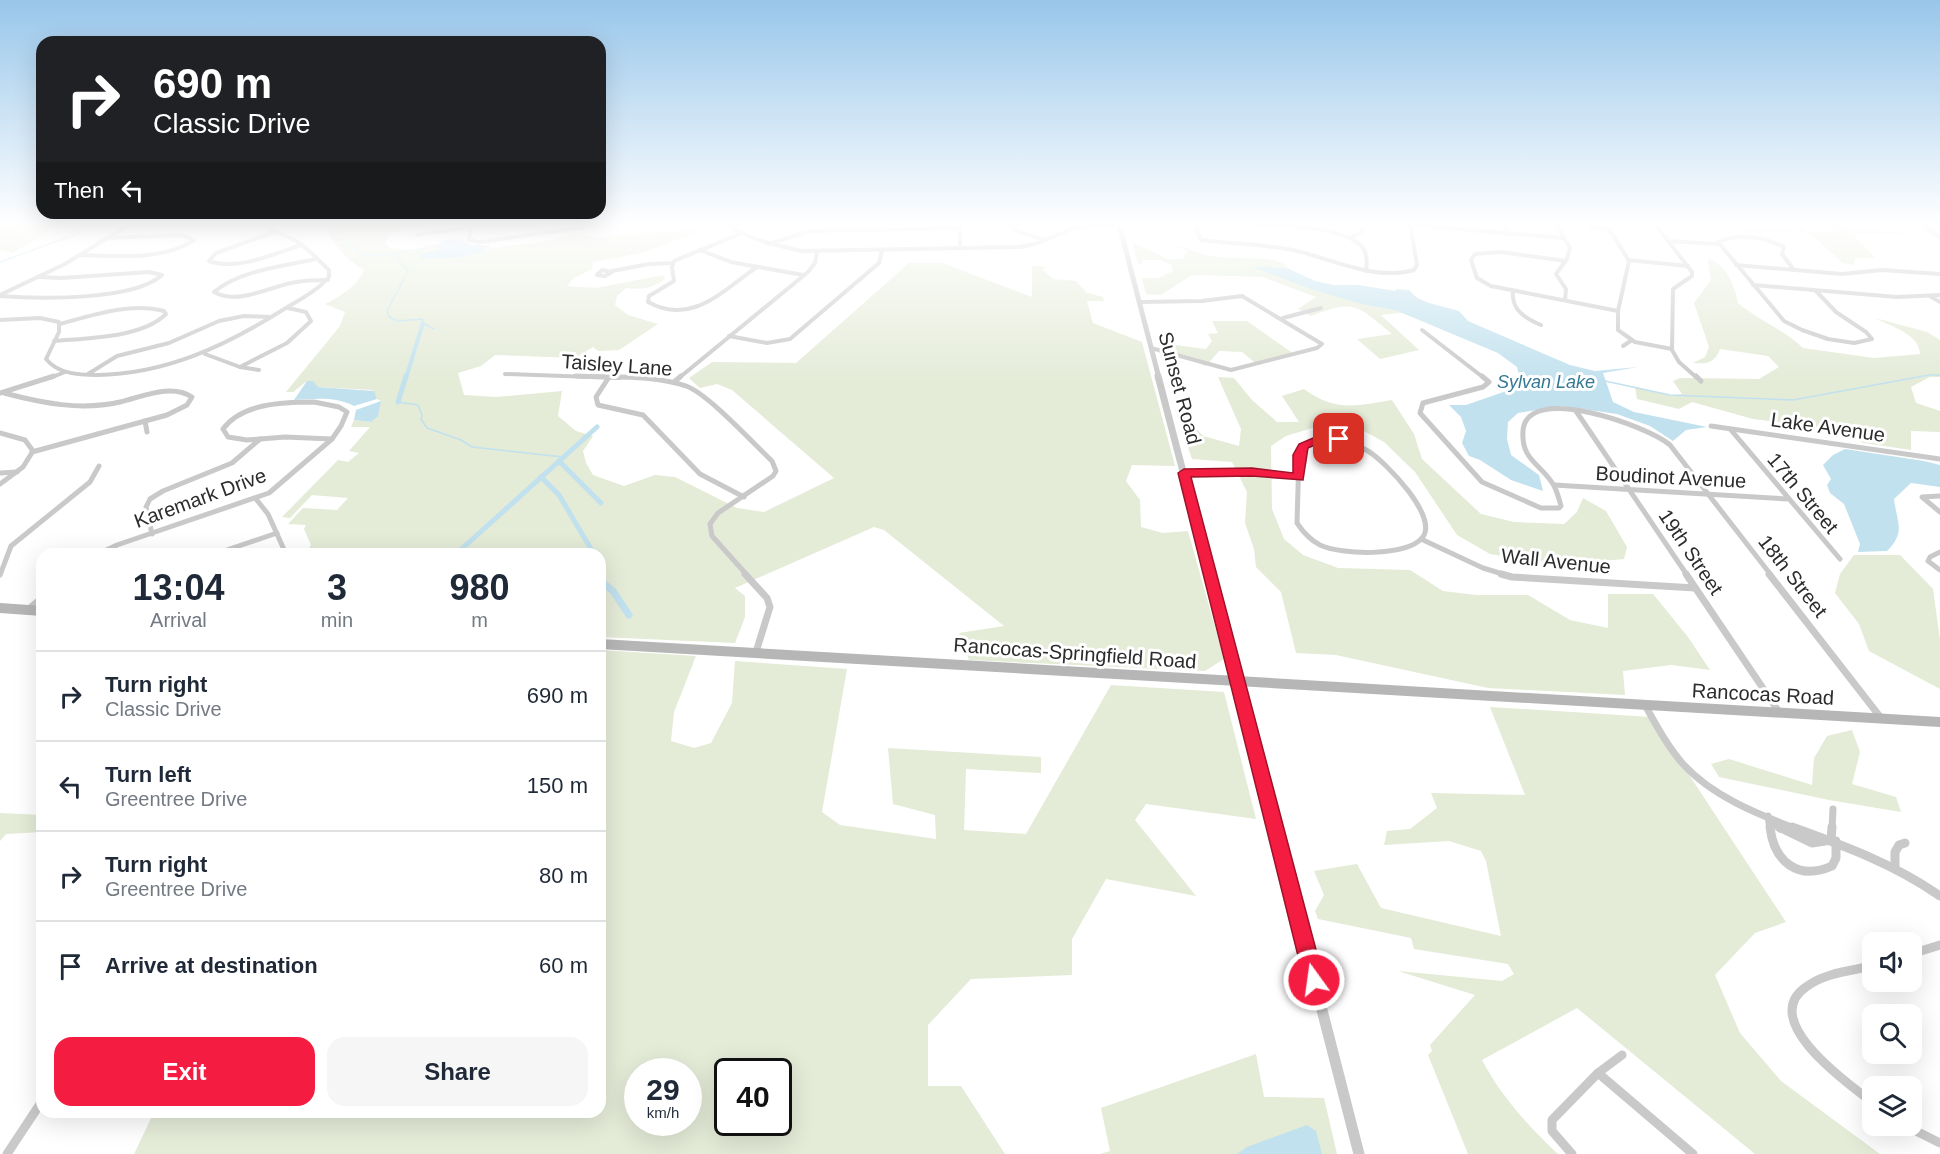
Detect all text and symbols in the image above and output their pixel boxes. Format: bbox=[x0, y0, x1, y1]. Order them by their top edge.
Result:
icon: right bbox=[54, 60, 132, 138]
text: 690 m bbox=[153, 60, 272, 107]
text: Classic Drive bbox=[153, 109, 311, 139]
icon: left bbox=[116, 174, 149, 207]
text: Then bbox=[54, 178, 104, 203]
street label: Sunset Road bbox=[1154, 329, 1206, 447]
street label: Taisley Lane bbox=[561, 350, 673, 380]
water label: Sylvan Lake bbox=[1497, 372, 1595, 392]
street label: Lake Avenue bbox=[1769, 408, 1887, 446]
pin bbox=[1313, 413, 1364, 464]
icon: arrive bbox=[1322, 422, 1355, 455]
street label: 17th Street bbox=[1763, 448, 1843, 538]
street label: Boudinot Avenue bbox=[1595, 462, 1747, 492]
street label: Karemark Drive bbox=[131, 464, 269, 532]
street label: 19th Street bbox=[1655, 505, 1728, 599]
street label: 18th Street bbox=[1754, 531, 1832, 622]
street label: Wall Avenue bbox=[1500, 544, 1612, 578]
text: 13:04 bbox=[132, 567, 224, 608]
text: 3 bbox=[327, 567, 347, 608]
text: 980 bbox=[449, 567, 510, 608]
text: Arrival bbox=[150, 609, 207, 631]
text: min bbox=[321, 609, 353, 631]
text: m bbox=[471, 609, 488, 631]
street label: Rancocas-Springfield Road bbox=[953, 634, 1197, 672]
text: Turn right bbox=[105, 672, 207, 697]
street label: Rancocas Road bbox=[1691, 679, 1835, 709]
icon: right bbox=[54, 680, 87, 713]
text: 690 m bbox=[527, 683, 588, 708]
text: Classic Drive bbox=[105, 698, 222, 720]
text: Turn left bbox=[105, 762, 191, 787]
icon: left bbox=[54, 770, 87, 803]
text: 150 m bbox=[527, 773, 588, 798]
text: Greentree Drive bbox=[105, 788, 247, 810]
text: Turn right bbox=[105, 852, 207, 877]
icon: right bbox=[54, 860, 87, 893]
text: 80 m bbox=[539, 863, 588, 888]
text: Greentree Drive bbox=[105, 878, 247, 900]
map controls bbox=[1862, 932, 1922, 1136]
button: sound bbox=[1862, 932, 1922, 992]
position arrow bbox=[1282, 948, 1346, 1012]
icon: arrive bbox=[54, 950, 87, 983]
text: Arrive at destination bbox=[105, 953, 318, 978]
text: 60 m bbox=[539, 953, 588, 978]
button: search bbox=[1862, 1004, 1922, 1064]
button: Exit bbox=[54, 1037, 315, 1106]
button: Share bbox=[327, 1037, 588, 1106]
speed limit sign: 40 bbox=[714, 1058, 792, 1136]
text: 29 bbox=[646, 1073, 680, 1106]
button: layers bbox=[1862, 1076, 1922, 1136]
text: km/h bbox=[647, 1104, 679, 1121]

